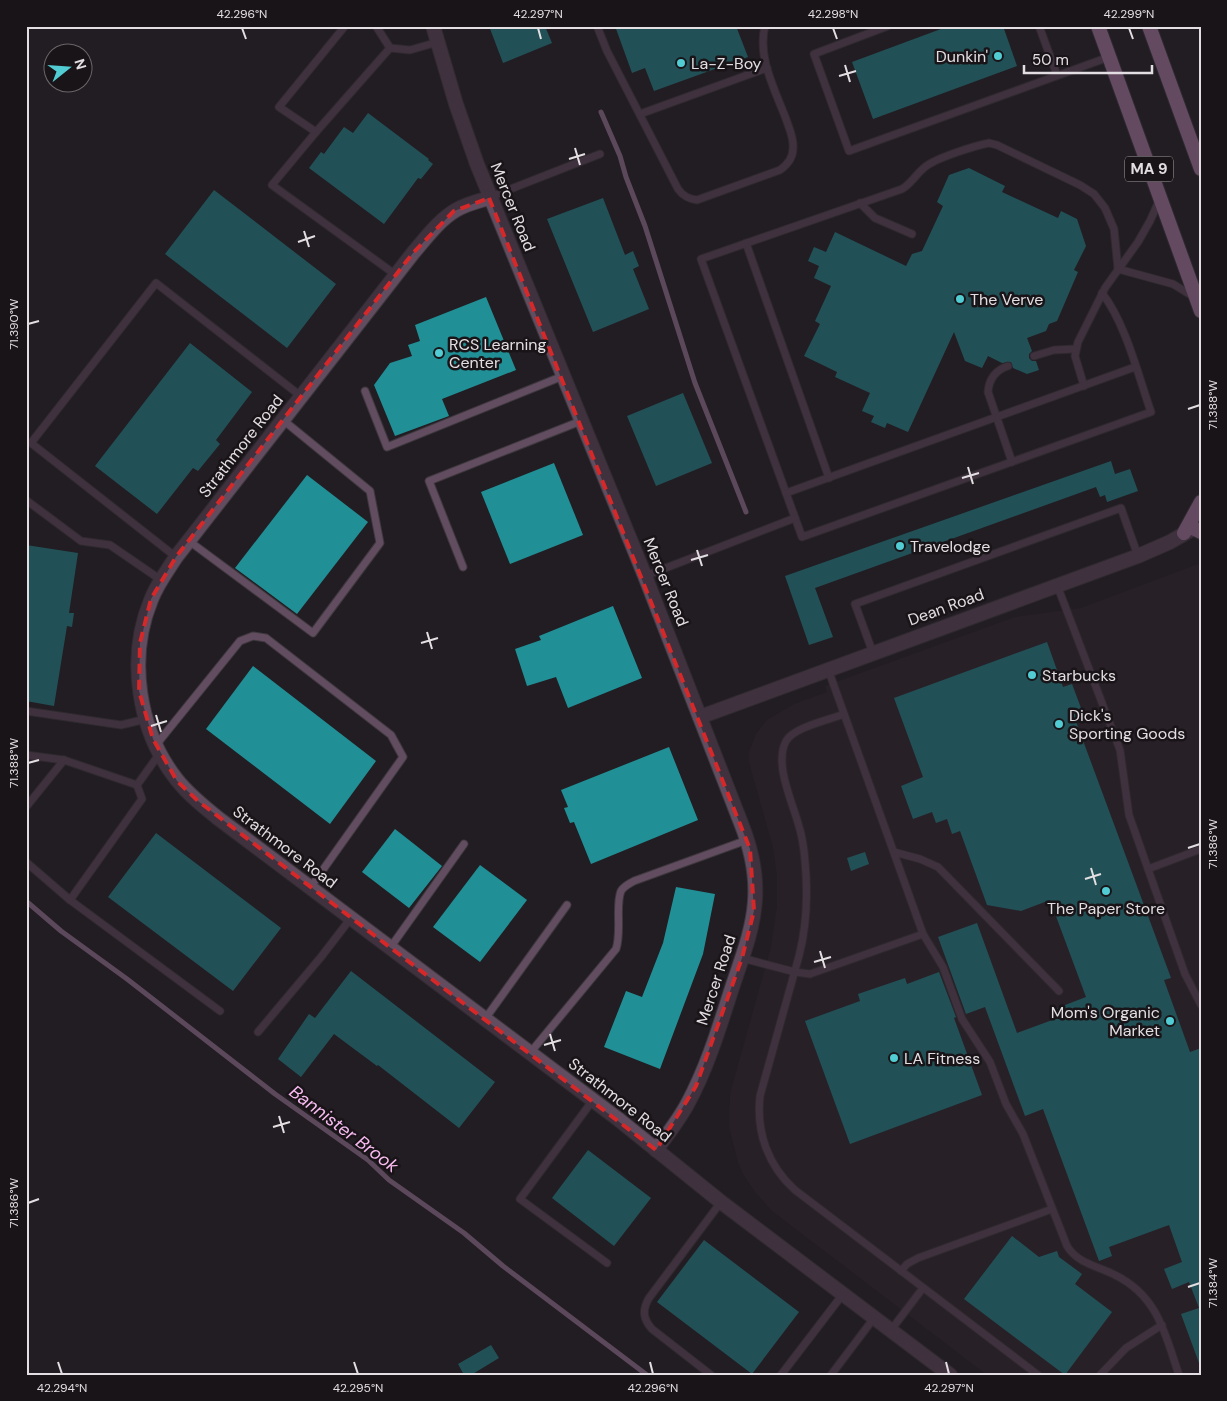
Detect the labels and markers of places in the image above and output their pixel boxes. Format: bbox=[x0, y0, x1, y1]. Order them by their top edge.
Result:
place label: Dunkin' bbox=[936, 46, 988, 67]
marker: Dunkin' bbox=[992, 50, 1004, 62]
place label: La-Z-Boy bbox=[691, 53, 762, 74]
marker: La-Z-Boy bbox=[675, 57, 687, 69]
place label: The Verve bbox=[970, 289, 1043, 310]
marker: The Verve bbox=[954, 293, 966, 305]
place label: RCS Learning Center bbox=[449, 334, 547, 373]
marker: RCS Learning Center bbox=[433, 347, 445, 359]
place label: Travelodge bbox=[910, 536, 990, 557]
marker: Travelodge bbox=[894, 540, 906, 552]
place label: Starbucks bbox=[1042, 665, 1116, 686]
marker: Starbucks bbox=[1026, 669, 1038, 681]
place label: Dick's Sporting Goods bbox=[1069, 705, 1185, 744]
marker: Dick's Sporting Goods bbox=[1053, 718, 1065, 730]
marker: The Paper Store bbox=[1100, 885, 1112, 897]
place label: The Paper Store bbox=[1047, 898, 1165, 919]
place label: Mom's Organic Market bbox=[1051, 1002, 1160, 1041]
marker: Mom's Organic Market bbox=[1164, 1015, 1176, 1027]
place label: LA Fitness bbox=[904, 1048, 980, 1069]
marker: LA Fitness bbox=[888, 1052, 900, 1064]

